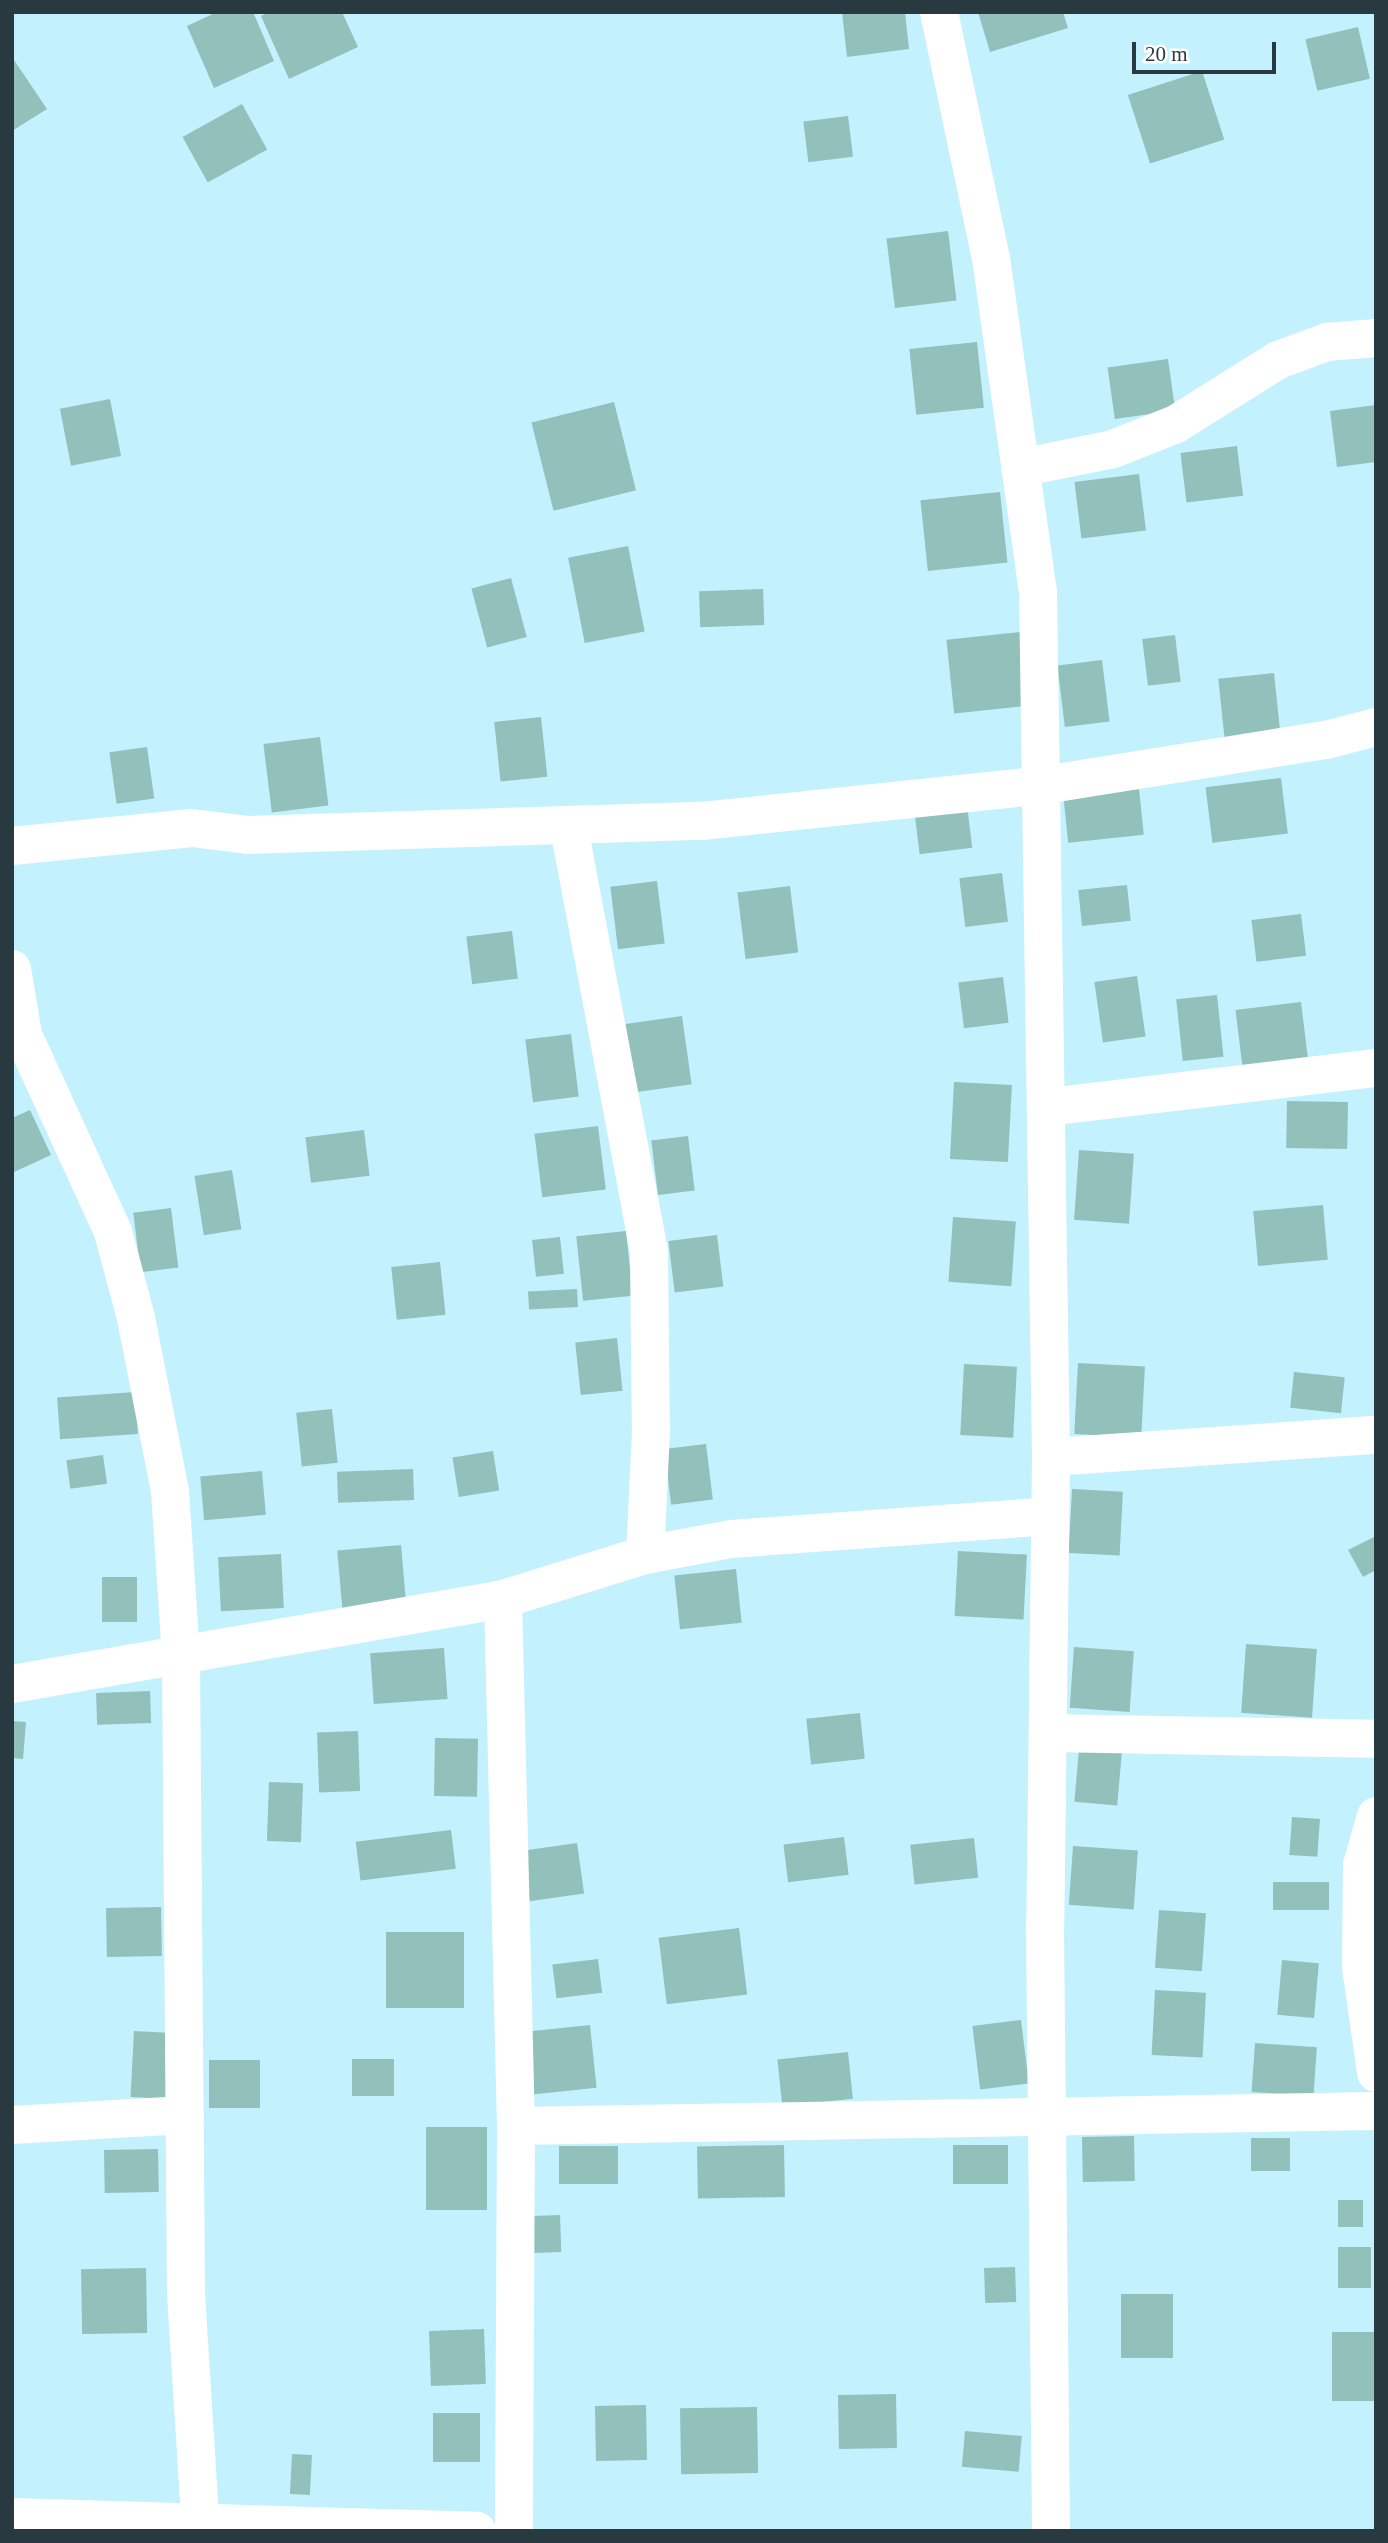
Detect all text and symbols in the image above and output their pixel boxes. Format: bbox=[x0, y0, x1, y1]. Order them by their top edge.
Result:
scale bar bbox=[1136, 28, 1280, 72]
text: 20 m bbox=[1145, 42, 1188, 66]

